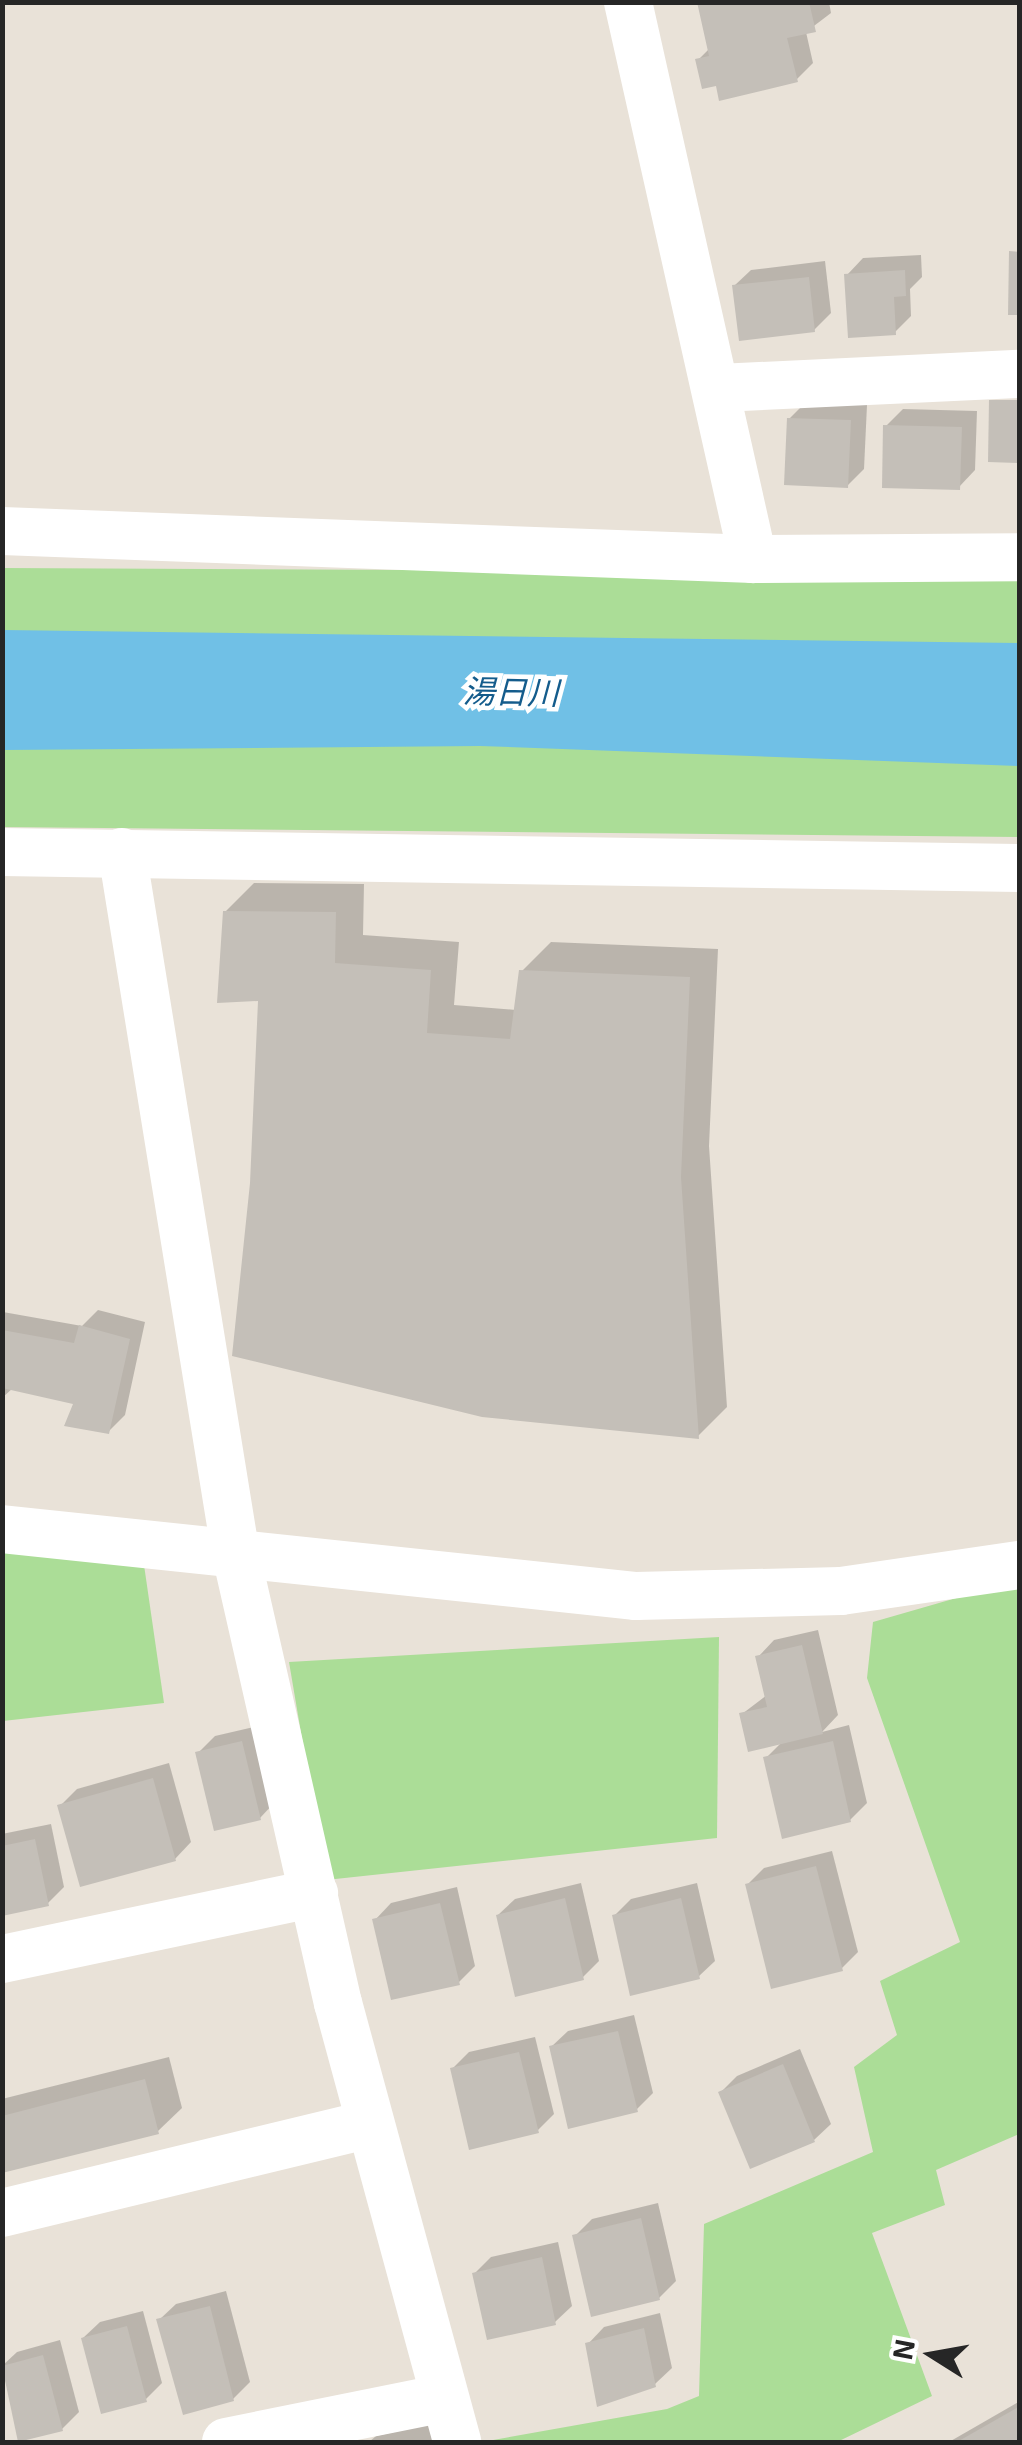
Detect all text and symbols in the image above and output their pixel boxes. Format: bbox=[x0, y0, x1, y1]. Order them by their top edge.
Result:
water label: 湯日川 bbox=[463, 671, 559, 711]
north arrow bbox=[882, 2305, 982, 2405]
text: N bbox=[884, 2336, 921, 2362]

